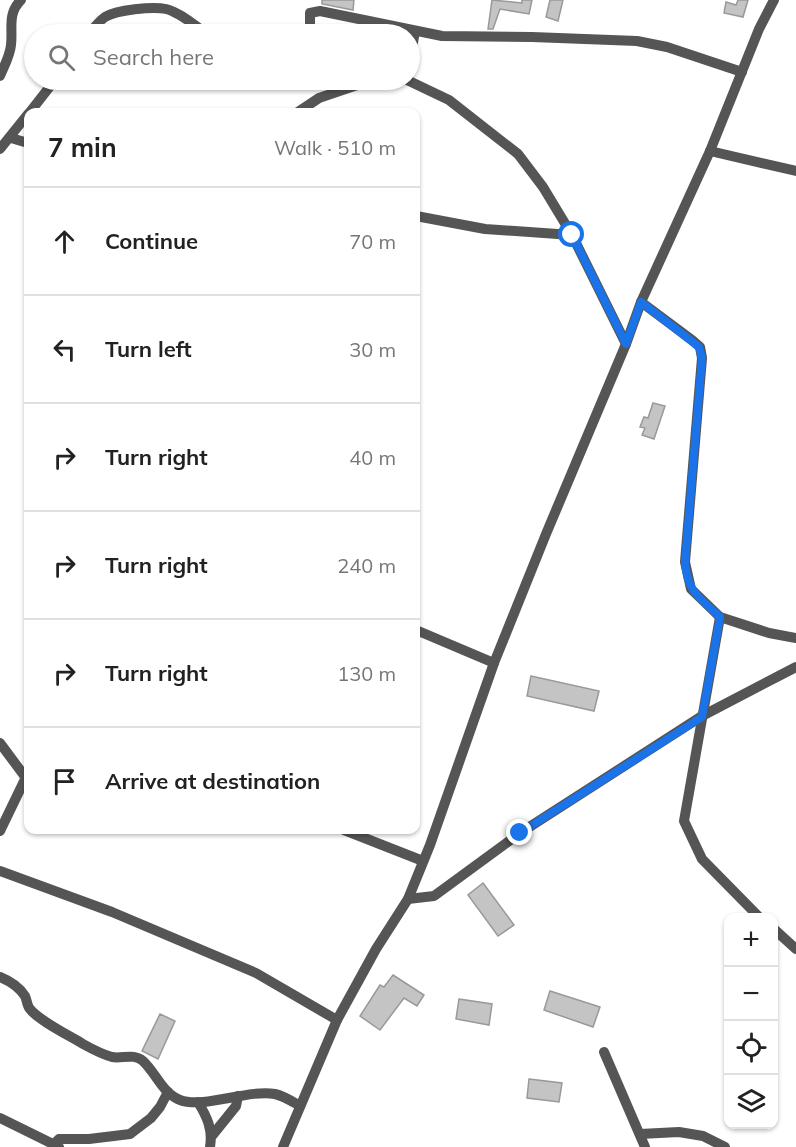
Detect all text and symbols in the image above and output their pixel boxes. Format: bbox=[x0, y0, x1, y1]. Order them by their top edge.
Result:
search box bbox=[24, 24, 420, 90]
icon: search bbox=[45, 41, 78, 74]
text: Search here bbox=[93, 43, 214, 71]
text: 7 min bbox=[48, 131, 117, 164]
text: Walk · 510 m bbox=[274, 135, 396, 160]
route start bbox=[558, 221, 584, 247]
icon: ahead bbox=[48, 225, 81, 258]
text: Continue bbox=[105, 227, 198, 255]
text: 70 m bbox=[349, 229, 396, 254]
icon: left bbox=[48, 333, 81, 366]
text: Turn left bbox=[105, 335, 192, 363]
text: 30 m bbox=[349, 337, 396, 362]
icon: right bbox=[48, 441, 81, 474]
text: Turn right bbox=[105, 443, 208, 471]
text: 40 m bbox=[349, 445, 396, 470]
icon: right bbox=[48, 549, 81, 582]
text: Turn right bbox=[105, 551, 208, 579]
text: 240 m bbox=[337, 553, 396, 578]
icon: right bbox=[48, 657, 81, 690]
text: Turn right bbox=[105, 659, 208, 687]
text: 130 m bbox=[337, 661, 396, 686]
icon: arrive bbox=[48, 765, 81, 798]
text: Arrive at destination bbox=[105, 767, 320, 795]
route end bbox=[506, 819, 532, 845]
map controls bbox=[724, 913, 778, 1129]
button: + bbox=[724, 913, 778, 967]
button: − bbox=[724, 967, 778, 1021]
button: locate bbox=[724, 1021, 778, 1075]
button: layers bbox=[724, 1075, 778, 1129]

